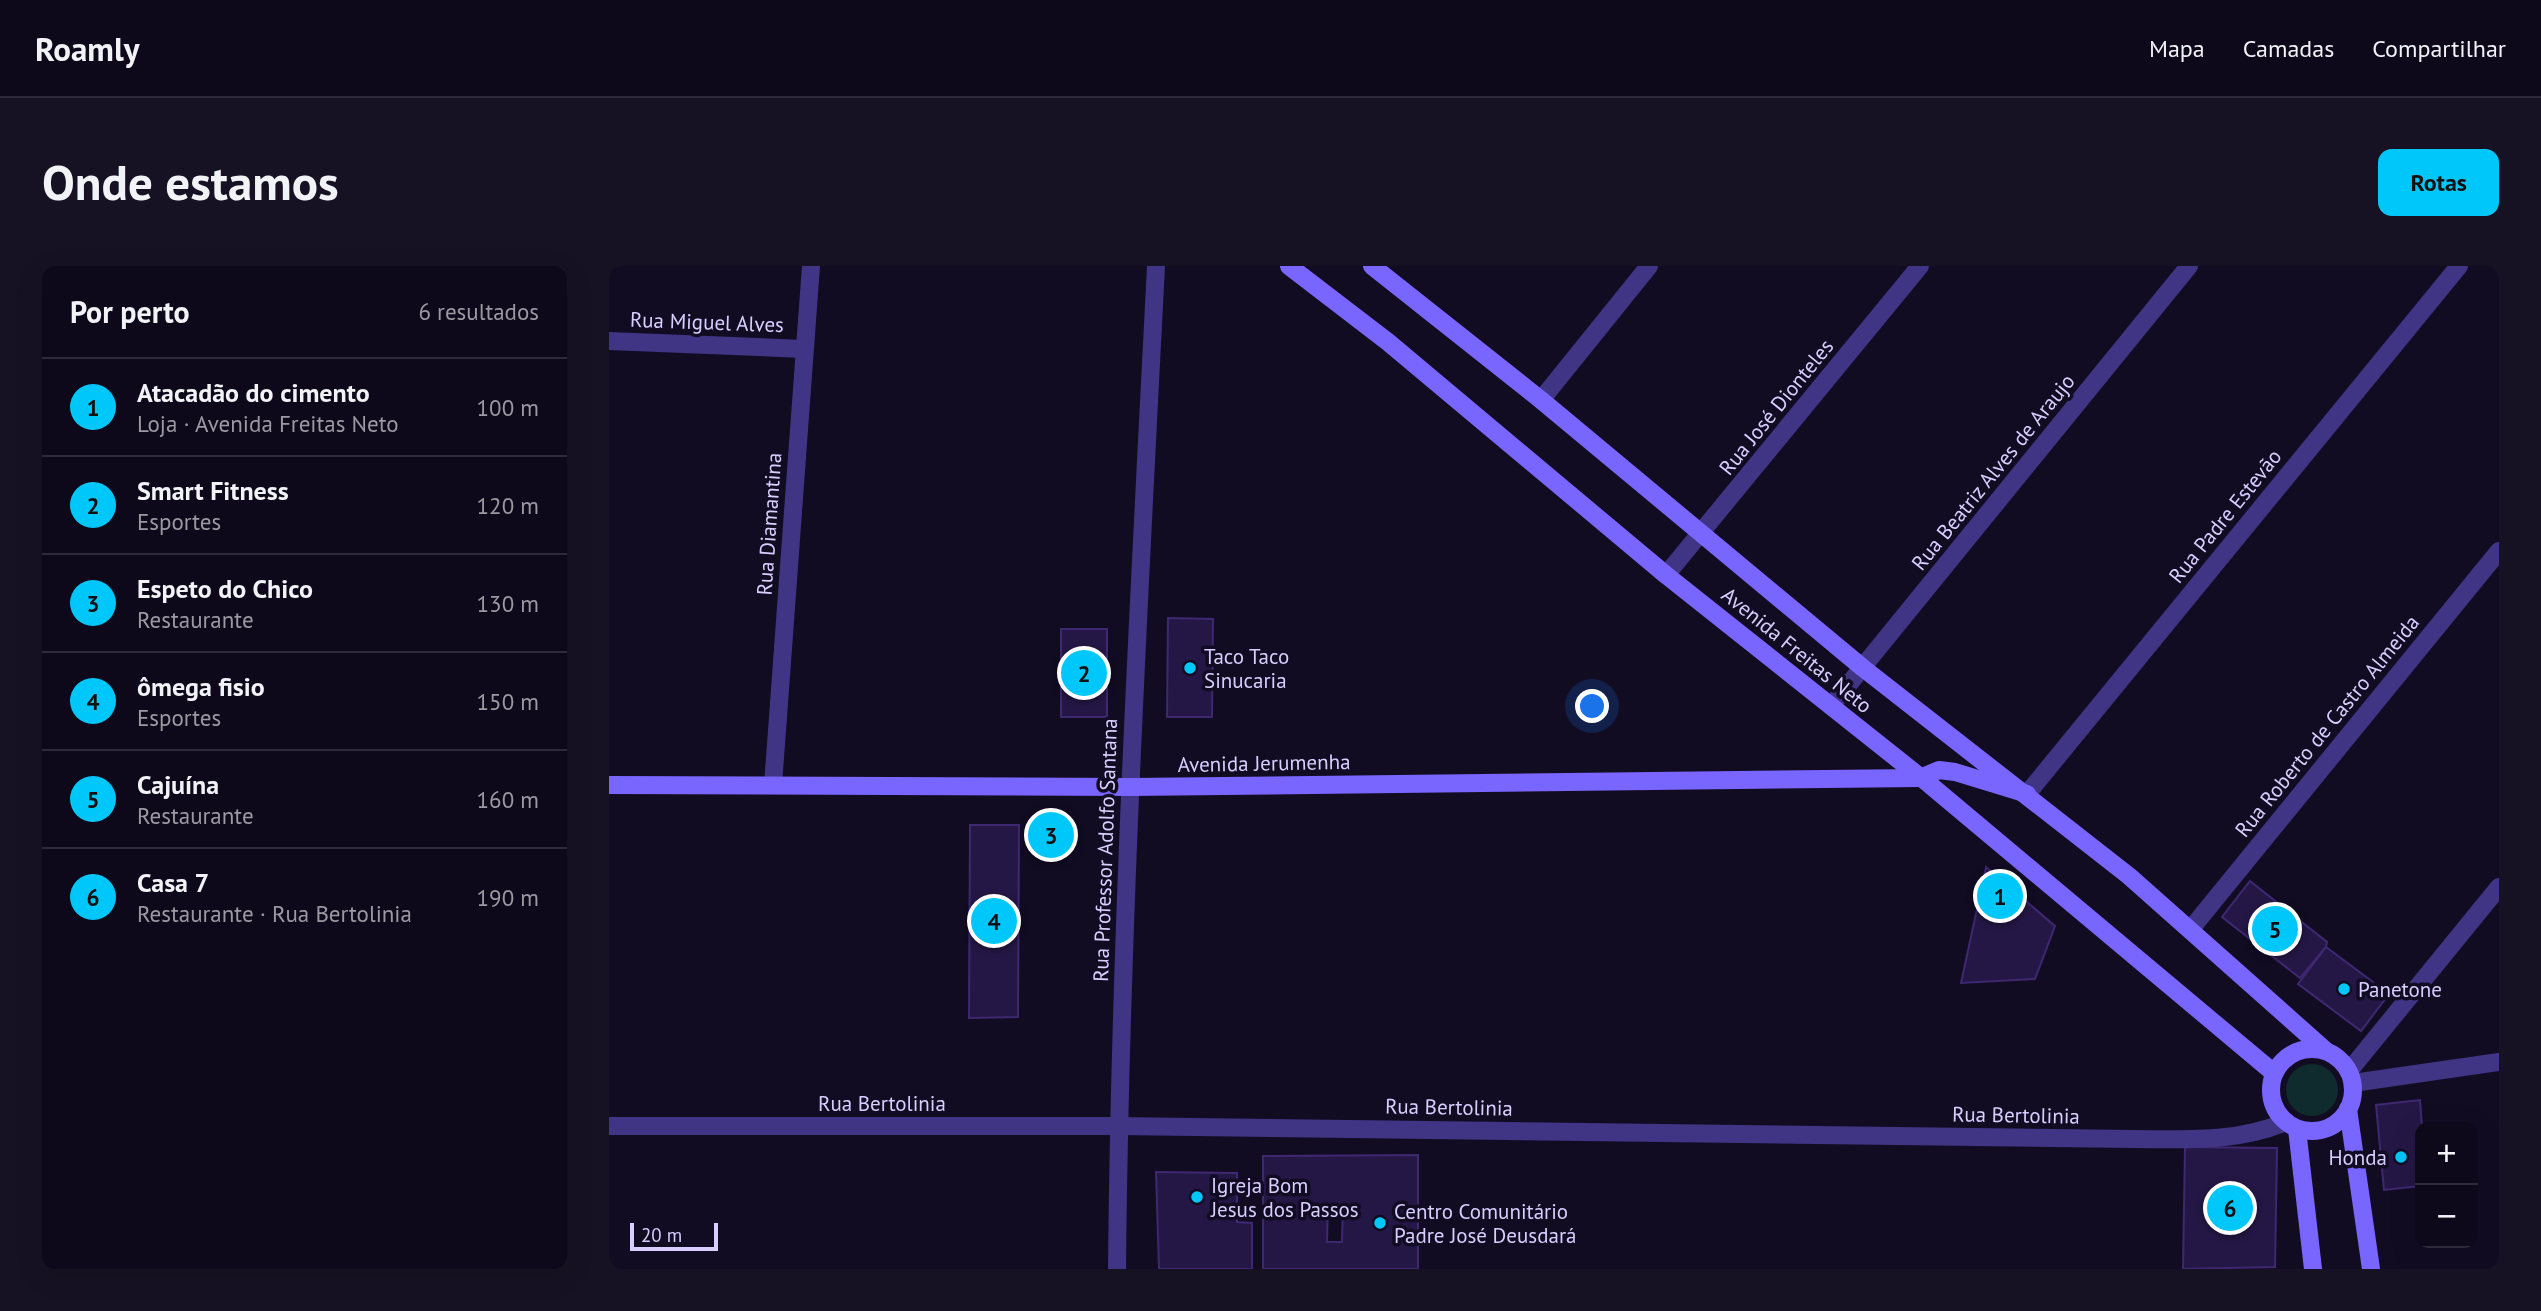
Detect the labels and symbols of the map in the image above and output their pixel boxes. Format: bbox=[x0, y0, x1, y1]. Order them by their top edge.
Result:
street label: Rua Miguel Alves bbox=[630, 306, 784, 338]
street label: Rua José Dionteles bbox=[1713, 333, 1839, 481]
street label: Rua Beatriz Alves de Araujo bbox=[1905, 368, 2081, 576]
street label: Rua Padre Estevão bbox=[2163, 443, 2287, 589]
street label: Rua Diamantina bbox=[751, 452, 787, 596]
street label: Avenida Freitas Neto bbox=[1716, 581, 1878, 719]
street label: Rua Roberto de Castro Almeida bbox=[2229, 609, 2425, 843]
place label: Taco Taco Sinucaria bbox=[1204, 643, 1289, 694]
pin: 2 bbox=[1061, 647, 1107, 699]
marker: Taco Taco Sinucaria bbox=[1182, 660, 1198, 676]
your location bbox=[1575, 689, 1609, 723]
street label: Rua Professor Adolfo Santana bbox=[1087, 718, 1123, 982]
street label: Avenida Jerumenha bbox=[1177, 748, 1351, 778]
pin: 3 bbox=[1028, 809, 1074, 861]
pin: 1 bbox=[1977, 870, 2023, 922]
pin: 4 bbox=[971, 895, 1017, 947]
pin: 5 bbox=[2252, 903, 2298, 955]
place label: Panetone bbox=[2358, 976, 2442, 1003]
marker: Panetone bbox=[2336, 981, 2352, 997]
street label: Rua Bertolinia bbox=[818, 1090, 946, 1117]
street label: Rua Bertolinia bbox=[1385, 1092, 1513, 1122]
street label: Rua Bertolinia bbox=[1952, 1100, 2080, 1130]
place label: Honda bbox=[2328, 1144, 2387, 1171]
marker: Honda bbox=[2393, 1149, 2409, 1165]
place label: Igreja Bom Jesus dos Passos bbox=[1210, 1172, 1359, 1223]
pin: 6 bbox=[2207, 1182, 2253, 1234]
marker: Igreja Bom Jesus dos Passos bbox=[1189, 1189, 1205, 1205]
place label: Centro Comunitário Padre José Deusdará bbox=[1394, 1198, 1576, 1249]
marker: Centro Comunitário Padre José Deusdará bbox=[1372, 1215, 1388, 1231]
scale bar bbox=[630, 1220, 717, 1252]

